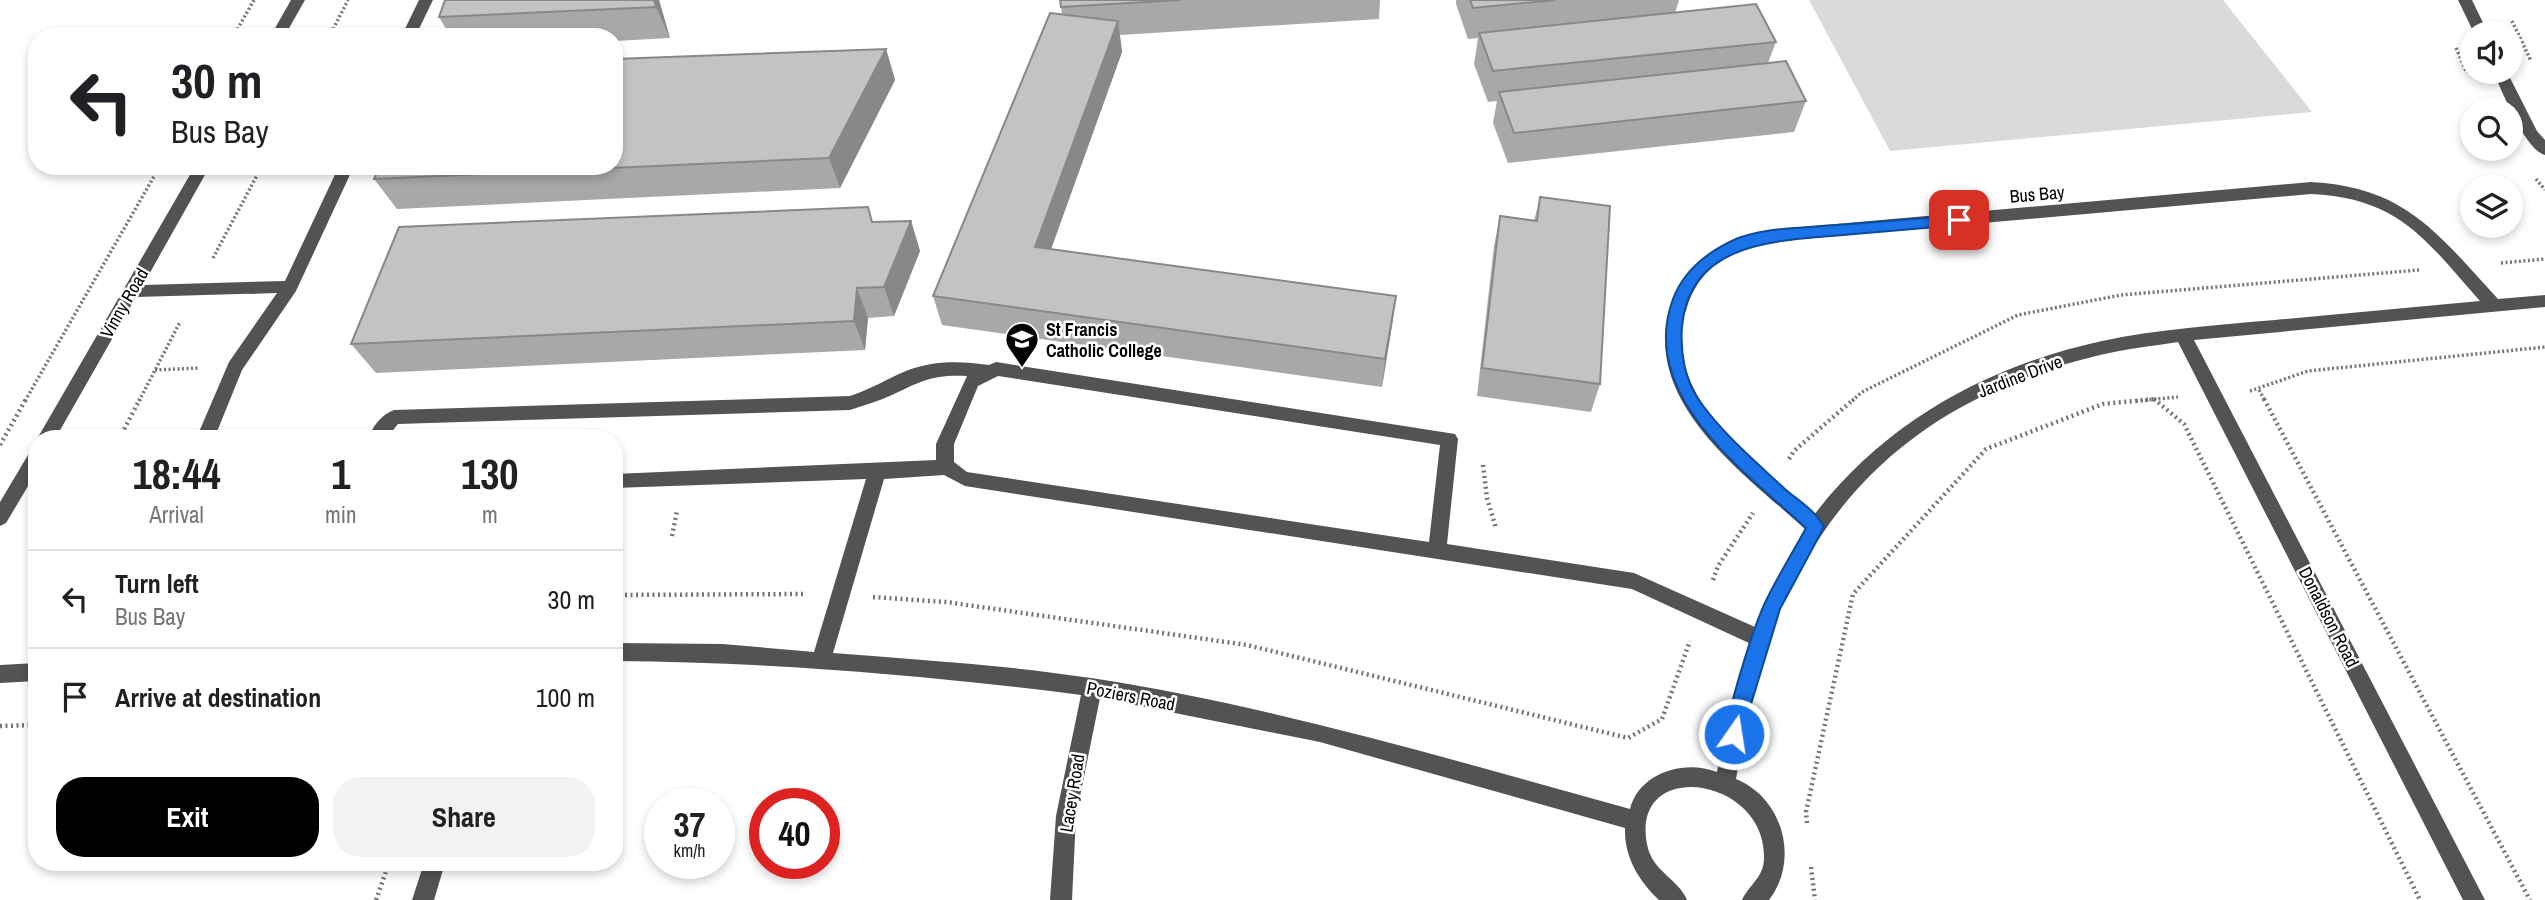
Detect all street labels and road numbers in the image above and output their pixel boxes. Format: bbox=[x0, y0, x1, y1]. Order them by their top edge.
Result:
street label: Bus Bay bbox=[2009, 179, 2066, 209]
street label: Vinny Road bbox=[94, 263, 154, 343]
street label: Jardine Drive bbox=[1974, 348, 2066, 404]
street label: Donaldson Road bbox=[2293, 562, 2365, 672]
street label: Poziers Road bbox=[1085, 675, 1177, 717]
street label: Lacey Road bbox=[1053, 752, 1091, 834]

